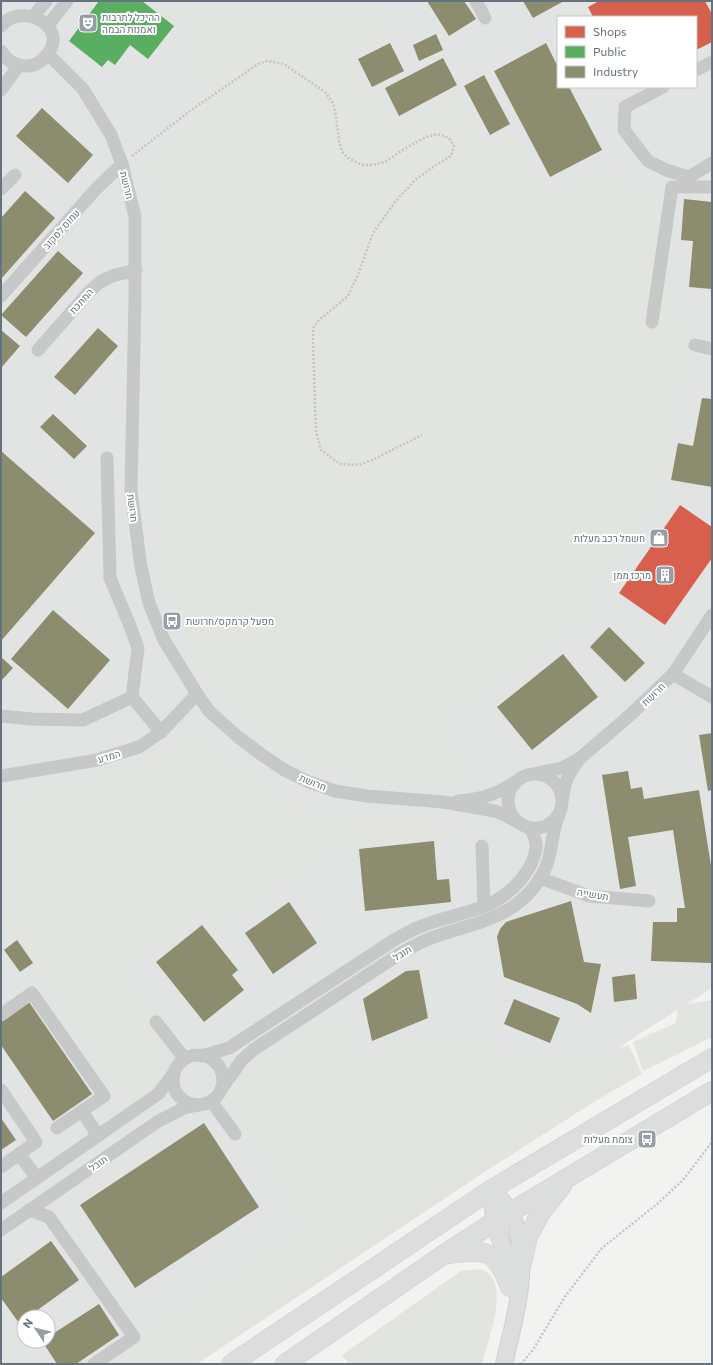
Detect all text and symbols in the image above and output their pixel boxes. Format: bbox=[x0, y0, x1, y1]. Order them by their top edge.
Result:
place label: ההיכל לתרבות ואמנות הבמה bbox=[102, 11, 160, 35]
theatre icon: ההיכל לתרבות ואמנות הבמה bbox=[77, 12, 99, 34]
legend bbox=[557, 16, 697, 88]
text: Shops bbox=[593, 24, 627, 38]
text: Public bbox=[593, 44, 626, 58]
text: Industry bbox=[593, 64, 638, 78]
street label: חרושת bbox=[118, 170, 136, 200]
street label: עמוס לסקוב bbox=[40, 207, 82, 251]
street label: המתכת bbox=[66, 286, 96, 316]
street label: חרושת bbox=[125, 493, 141, 523]
shop icon: חשמל רכב מעלות bbox=[648, 527, 670, 549]
place label: חשמל רכב מעלות bbox=[574, 532, 645, 544]
building icon: מרכז ממן bbox=[654, 564, 676, 586]
place label: מרכז ממן bbox=[613, 569, 651, 581]
bus stop icon: מפעל קרמקס/חרושת bbox=[161, 610, 183, 632]
place label: מפעל קרמקס/חרושת bbox=[186, 615, 274, 627]
street label: חרושת bbox=[639, 680, 667, 708]
street label: המדע bbox=[96, 747, 122, 765]
street label: חרושת bbox=[298, 771, 328, 793]
street label: תעשייה bbox=[576, 885, 610, 903]
street label: תובל bbox=[391, 943, 413, 963]
bus stop icon: צומת מעלות bbox=[636, 1128, 658, 1150]
place label: צומת מעלות bbox=[584, 1133, 634, 1145]
street label: תובל bbox=[87, 1152, 109, 1174]
north arrow bbox=[16, 1309, 56, 1349]
text: N bbox=[20, 1316, 35, 1330]

